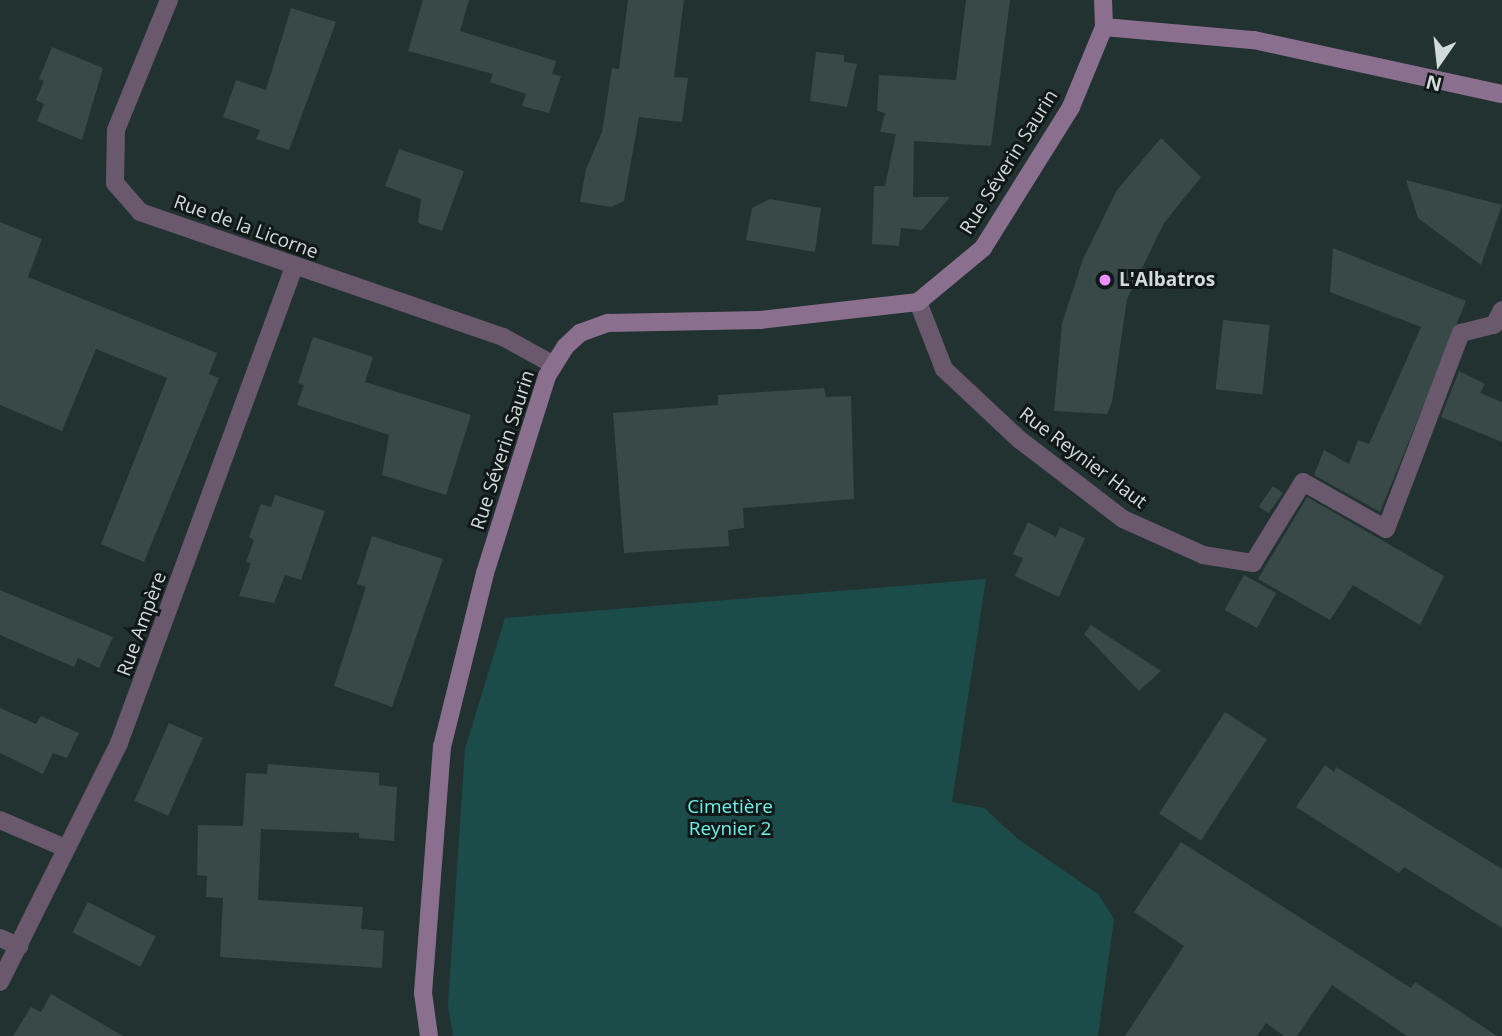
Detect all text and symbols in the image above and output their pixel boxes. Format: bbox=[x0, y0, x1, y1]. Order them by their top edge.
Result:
north arrow bbox=[1404, 28, 1474, 98]
text: N bbox=[1423, 69, 1445, 98]
street label: Rue Séverin Saurin bbox=[955, 85, 1063, 239]
street label: Rue de la Licorne bbox=[171, 190, 321, 264]
place label: L'Albatros bbox=[1119, 269, 1215, 291]
marker: L'Albatros bbox=[1097, 272, 1113, 288]
street label: Rue Séverin Saurin bbox=[466, 367, 540, 533]
street label: Rue Reynier Haut bbox=[1015, 403, 1151, 513]
street label: Rue Ampère bbox=[113, 569, 171, 679]
park label: Cimetière Reynier 2 bbox=[687, 796, 773, 840]

